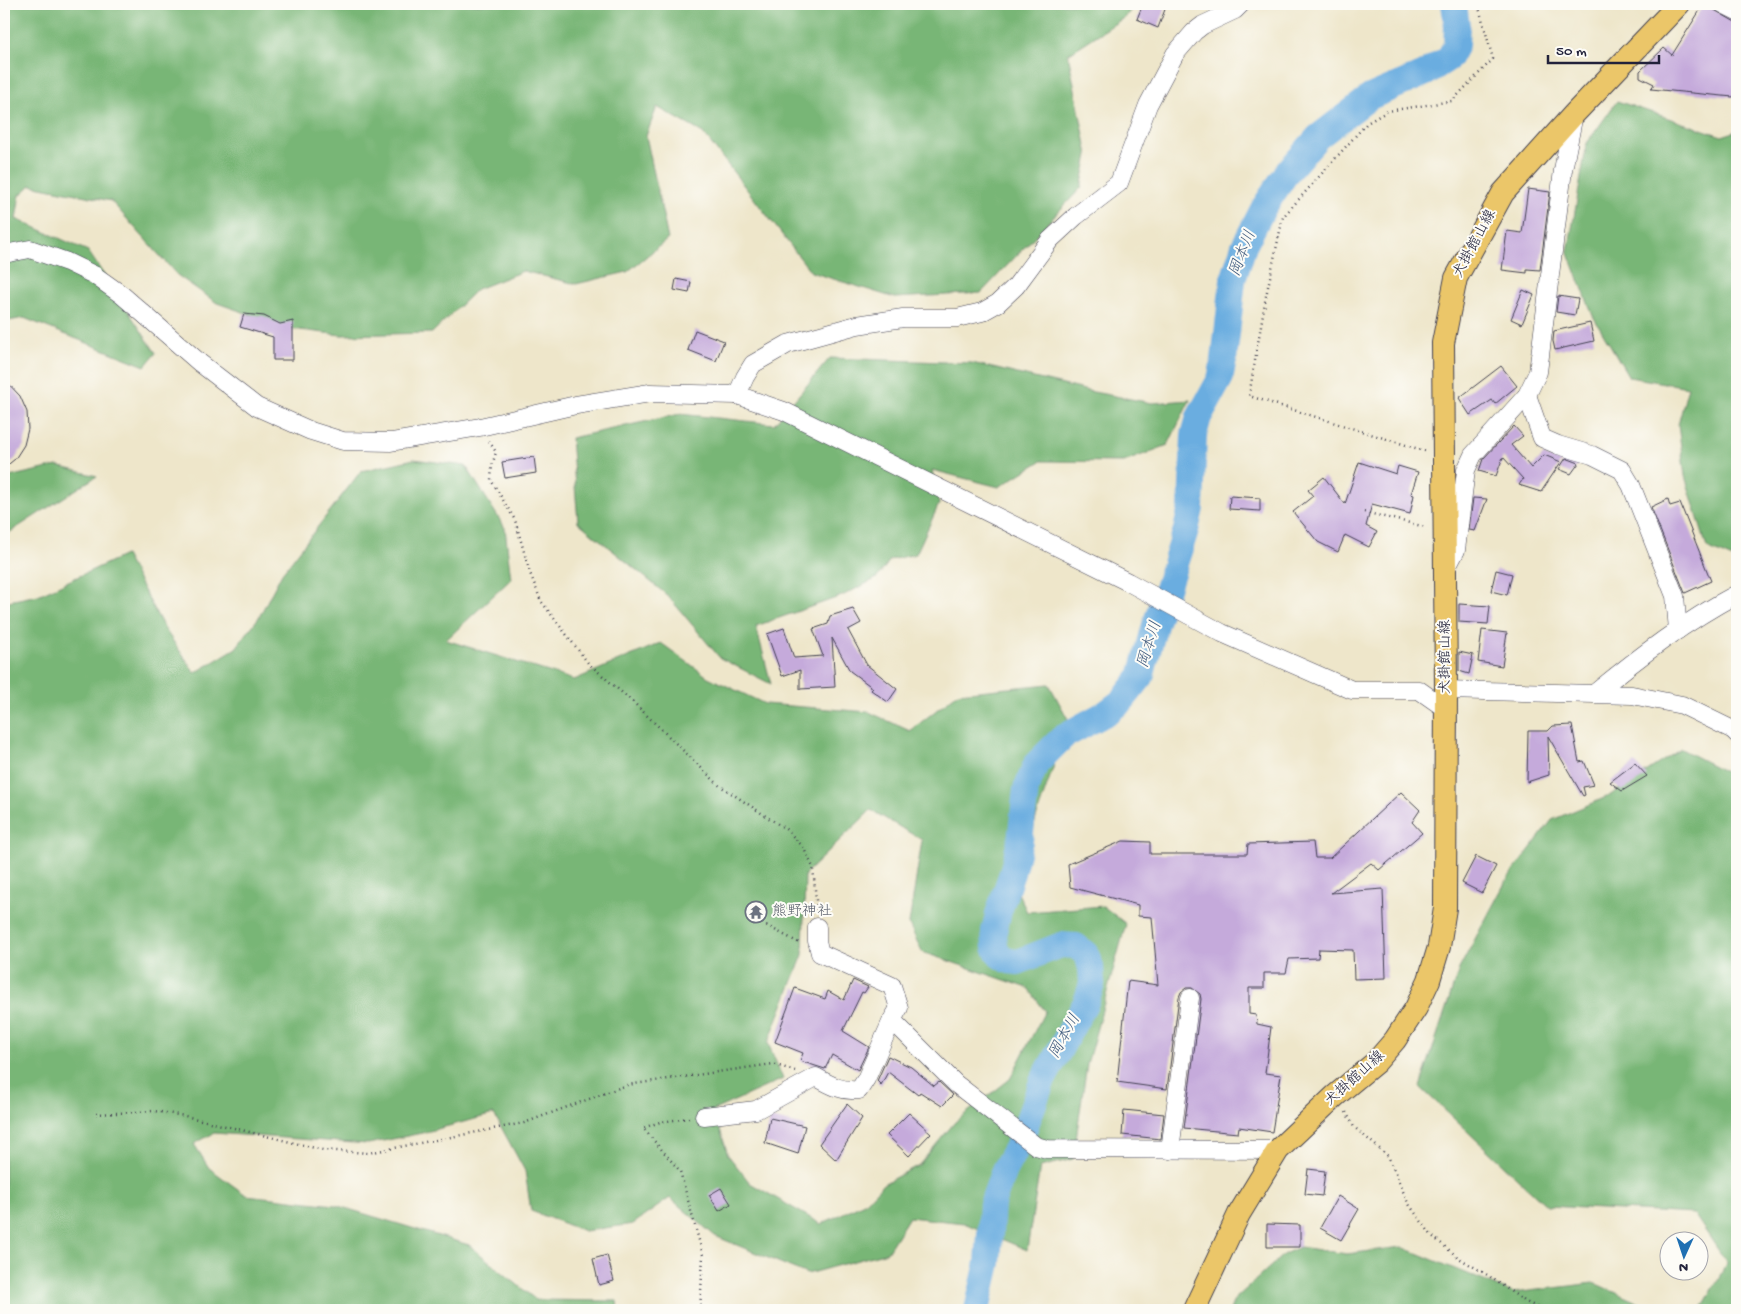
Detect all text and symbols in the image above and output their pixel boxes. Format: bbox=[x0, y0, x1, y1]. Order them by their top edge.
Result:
scale bar bbox=[1548, 32, 1660, 64]
text: 50 m bbox=[1556, 43, 1587, 61]
street label: 犬掛館山線 bbox=[1449, 206, 1501, 281]
water label: 岡本川 bbox=[1226, 228, 1261, 280]
water label: 岡本川 bbox=[1134, 619, 1167, 671]
street label: 犬掛館山線 bbox=[1436, 619, 1455, 695]
temple icon: 熊野神社 bbox=[744, 900, 768, 924]
place label: 熊野神社 bbox=[772, 902, 832, 921]
water label: 岡本川 bbox=[1045, 1011, 1086, 1063]
street label: 犬掛館山線 bbox=[1320, 1046, 1389, 1111]
north arrow bbox=[1658, 1232, 1708, 1282]
text: N bbox=[1678, 1258, 1688, 1275]

